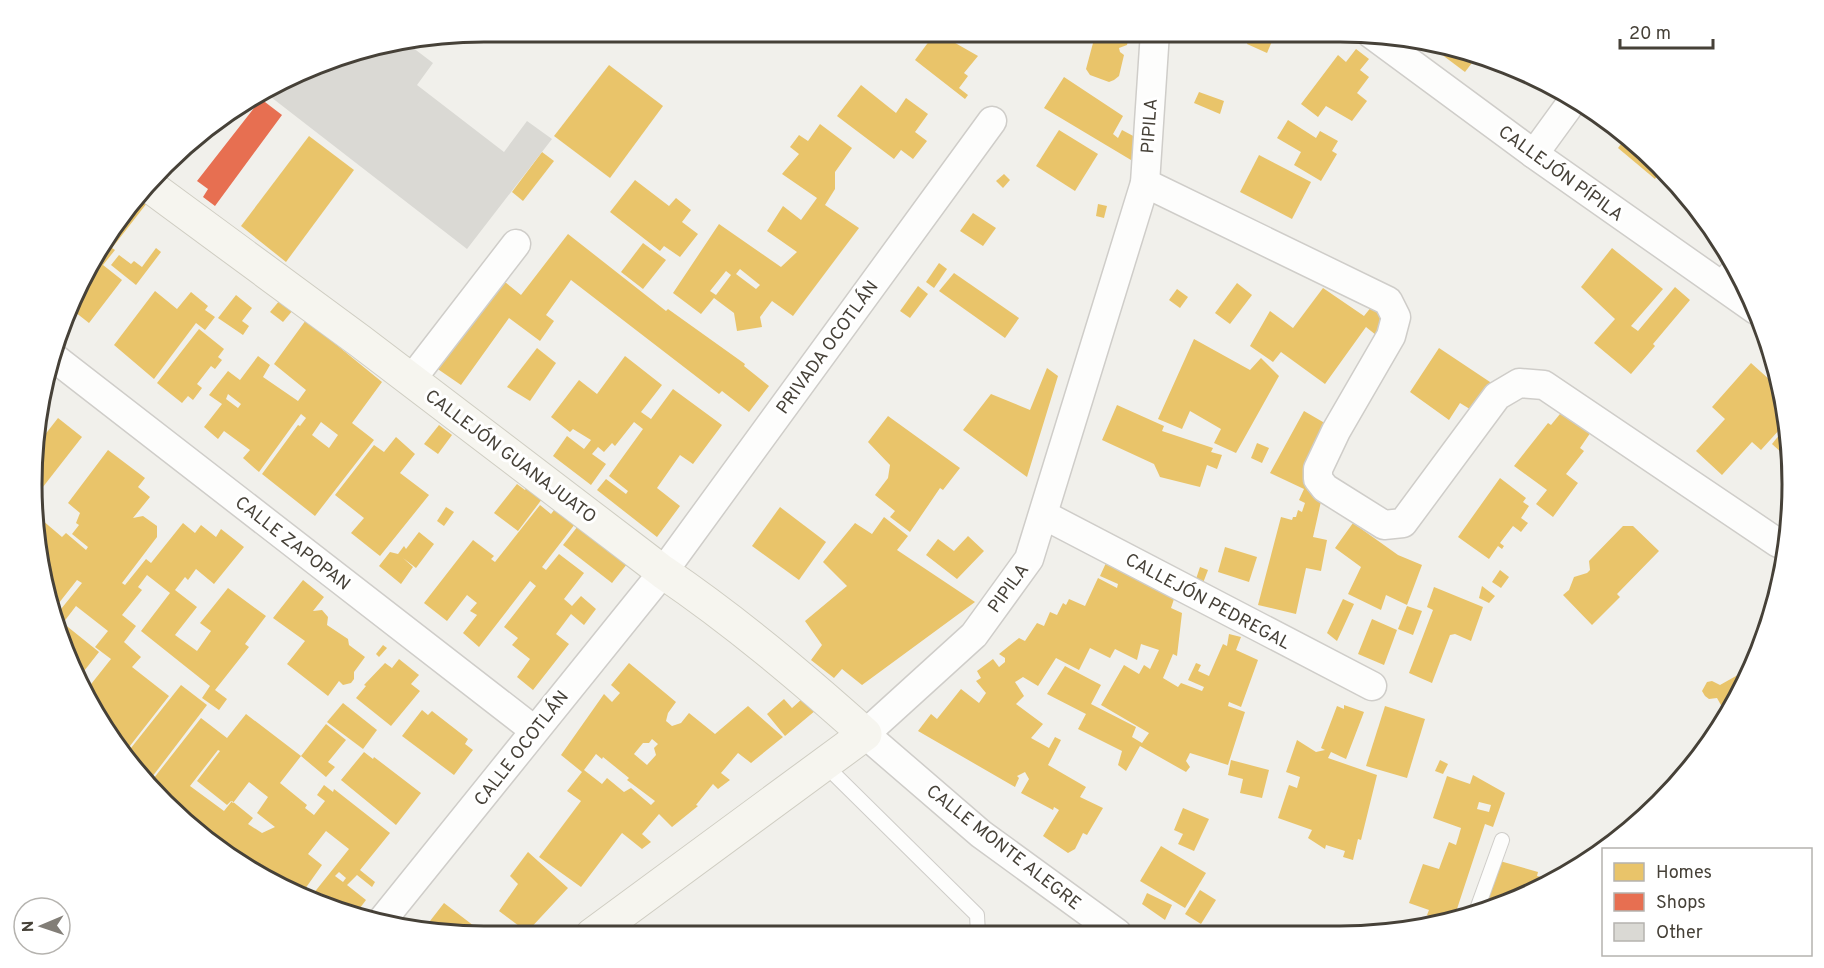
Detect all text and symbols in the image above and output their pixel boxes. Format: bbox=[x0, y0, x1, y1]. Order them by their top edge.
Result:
scale bar bbox=[1620, 12, 1713, 50]
text: 20 m bbox=[1629, 23, 1671, 46]
street label: PIPILA bbox=[1137, 98, 1164, 155]
street label: CALLEJÓN PÍPILA bbox=[1493, 119, 1628, 227]
street label: PRIVADA OCOTLÁN bbox=[770, 275, 884, 419]
street label: CALLEJÓN GUANAJUATO bbox=[420, 384, 602, 529]
street label: CALLE ZAPOPAN bbox=[230, 492, 354, 596]
street label: CALLEJÓN PEDREGAL bbox=[1121, 547, 1295, 656]
street label: PIPILA bbox=[984, 560, 1035, 618]
street label: CALLE OCOTLÁN bbox=[468, 685, 574, 811]
street label: CALLE MONTE ALEGRE bbox=[921, 780, 1085, 916]
legend bbox=[1602, 848, 1812, 956]
text: Homes bbox=[1656, 862, 1712, 885]
text: Shops bbox=[1656, 892, 1706, 915]
north arrow bbox=[12, 896, 72, 956]
text: N bbox=[19, 920, 39, 933]
text: Other bbox=[1656, 922, 1703, 945]

